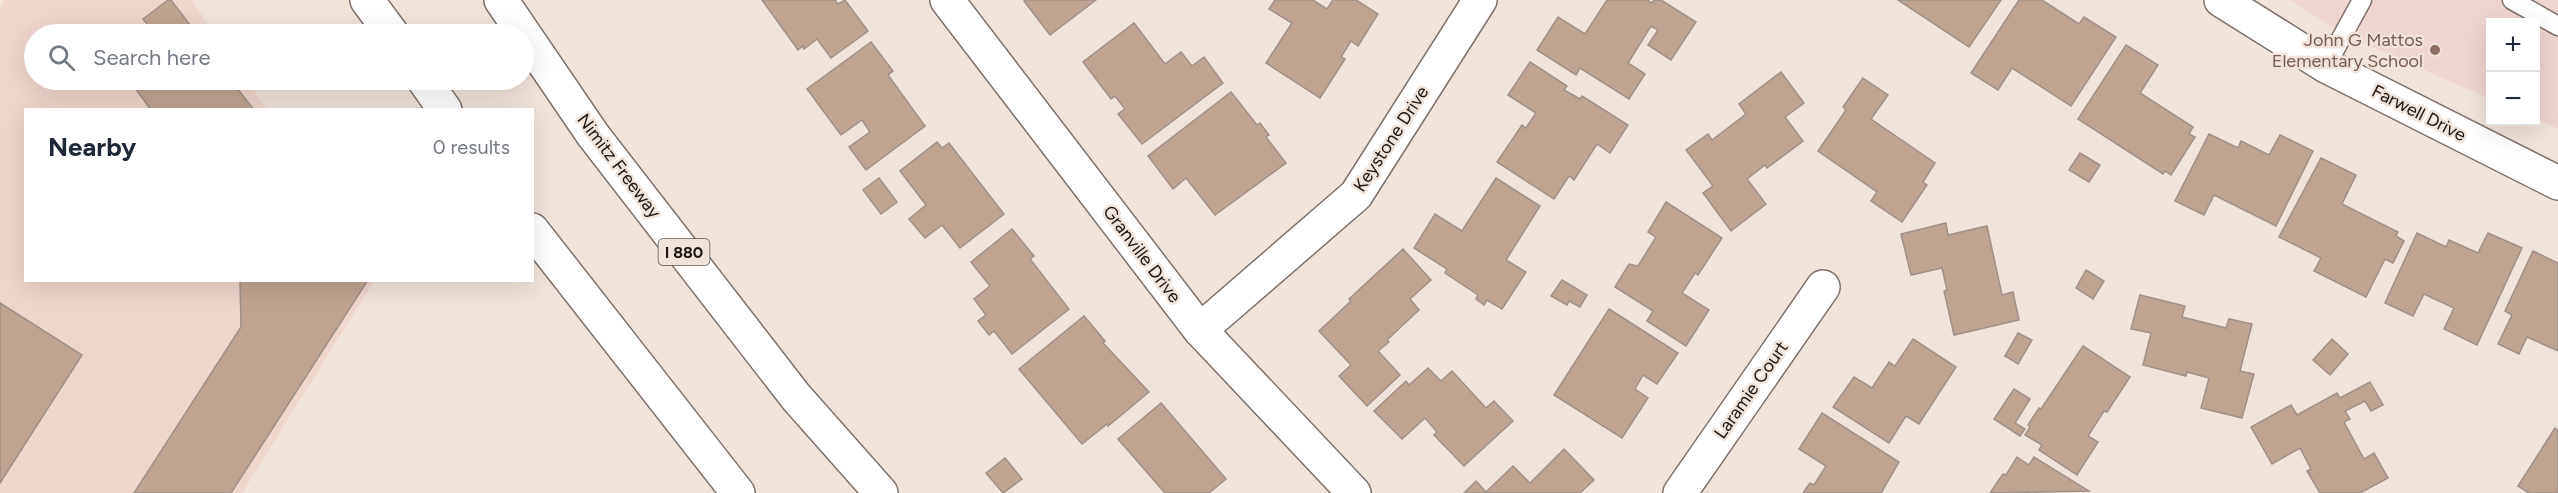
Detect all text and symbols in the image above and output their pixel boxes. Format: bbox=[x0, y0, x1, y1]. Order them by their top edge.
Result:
map controls bbox=[2486, 18, 2540, 126]
button: + bbox=[2486, 18, 2540, 72]
search box bbox=[24, 24, 534, 90]
place label: John G Mattos Elementary School bbox=[2272, 29, 2423, 72]
icon: search bbox=[45, 41, 78, 74]
marker: John G Mattos Elementary School bbox=[2428, 43, 2442, 57]
text: Search here bbox=[93, 44, 211, 71]
button: − bbox=[2486, 72, 2540, 126]
street label: Farwell Drive bbox=[2368, 80, 2470, 146]
street label: Keystone Drive bbox=[1349, 82, 1433, 196]
street label: Nimitz Freeway bbox=[573, 109, 666, 223]
text: Nearby bbox=[48, 131, 136, 163]
text: 0 results bbox=[433, 135, 510, 159]
street label: Granville Drive bbox=[1098, 201, 1186, 307]
road number: I 880 bbox=[658, 239, 710, 265]
street label: Laramie Court bbox=[1709, 337, 1793, 443]

